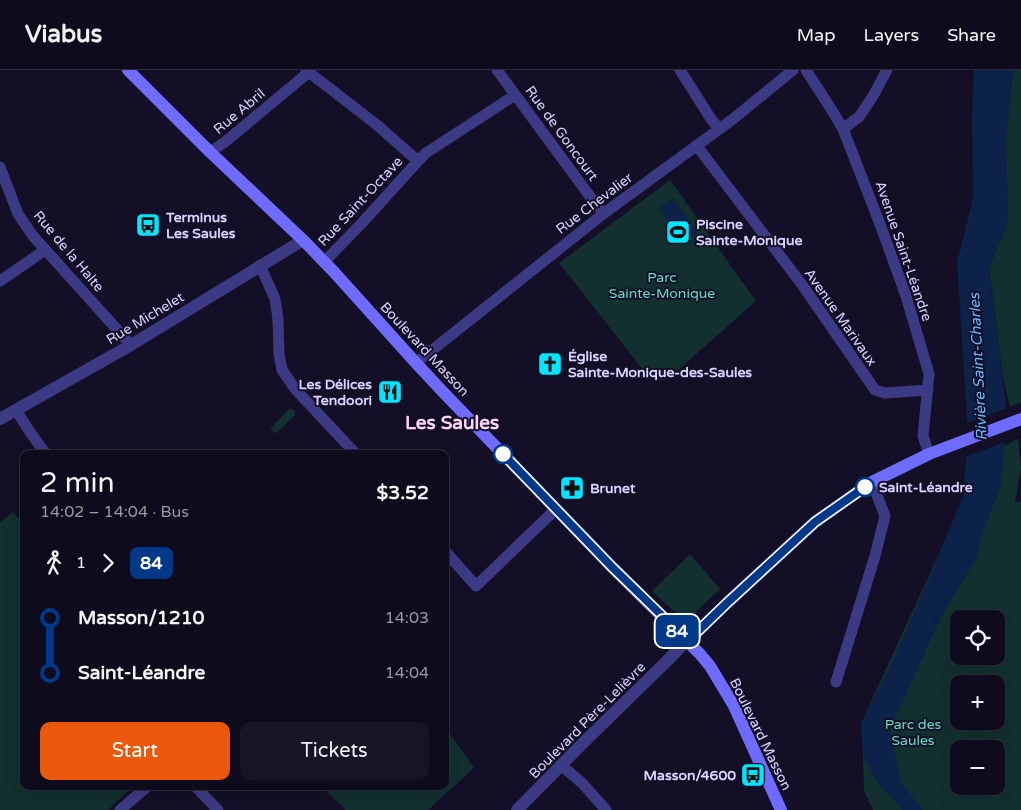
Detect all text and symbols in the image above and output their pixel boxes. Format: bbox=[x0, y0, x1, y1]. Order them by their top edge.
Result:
text: Viabus bbox=[25, 20, 102, 49]
text: Map bbox=[797, 24, 836, 46]
text: Layers bbox=[864, 24, 919, 46]
text: Share bbox=[947, 24, 996, 46]
street label: Rue de Goncourt bbox=[521, 82, 602, 185]
street label: Rue Abril bbox=[210, 85, 268, 138]
street label: Rue Saint-Octave bbox=[314, 153, 406, 250]
street label: Rue Chevalier bbox=[553, 169, 637, 238]
street label: Avenue Saint-Léandre bbox=[871, 179, 936, 324]
street label: Rue de la Halte bbox=[30, 207, 107, 295]
place label: Terminus Les Saules bbox=[165, 209, 236, 242]
bus stop icon: Terminus Les Saules bbox=[135, 212, 161, 238]
place label: Piscine Sainte-Monique bbox=[696, 216, 802, 249]
sports icon: Piscine Sainte-Monique bbox=[665, 219, 691, 245]
street label: Avenue Marivaux bbox=[801, 265, 881, 369]
park label: Parc Sainte-Monique bbox=[609, 269, 715, 302]
street label: Rue Michelet bbox=[103, 288, 188, 348]
water label: Rivière Saint-Charles bbox=[965, 291, 991, 441]
street label: Boulevard Masson bbox=[377, 299, 473, 400]
place label: Église Sainte-Monique-des-Saules bbox=[568, 348, 752, 381]
church icon: Église Sainte-Monique-des-Saules bbox=[537, 351, 563, 377]
place label: Les Délices Tendoori bbox=[298, 376, 372, 409]
restaurant icon: Les Délices Tendoori bbox=[377, 379, 403, 405]
district label: Les Saules bbox=[405, 412, 499, 434]
unlabelled marker bbox=[493, 444, 513, 464]
text: 2 min bbox=[40, 466, 115, 500]
pharmacy icon: Brunet bbox=[559, 475, 585, 501]
marker: Saint-Léandre bbox=[855, 477, 875, 497]
place label: Saint-Léandre bbox=[879, 479, 973, 496]
place label: Brunet bbox=[590, 480, 636, 497]
text: $3.52 bbox=[377, 482, 429, 504]
text: 14:02 – 14:04 · Bus bbox=[40, 502, 189, 522]
icon: walk bbox=[40, 549, 68, 577]
icon: forward bbox=[94, 549, 122, 577]
text: 84 bbox=[140, 552, 163, 574]
text: 1 bbox=[76, 553, 86, 573]
text: Masson/1210 bbox=[78, 607, 205, 629]
text: 14:03 bbox=[385, 608, 429, 628]
map controls bbox=[950, 610, 1005, 795]
button: locate bbox=[950, 610, 1005, 665]
line badge: 84 bbox=[654, 615, 700, 647]
text: 84 bbox=[666, 620, 688, 642]
street label: Boulevard Père-Lelièvre bbox=[525, 658, 649, 782]
text: Saint-Léandre bbox=[78, 662, 205, 684]
text: 14:04 bbox=[385, 663, 429, 683]
street label: Boulevard Masson bbox=[726, 675, 795, 793]
button: + bbox=[950, 675, 1005, 730]
park label: Parc des Saules bbox=[885, 716, 942, 749]
button: Start bbox=[40, 722, 230, 780]
button: Tickets bbox=[240, 722, 429, 780]
button: − bbox=[950, 740, 1005, 795]
bus stop icon: Masson/4600 bbox=[740, 762, 766, 788]
place label: Masson/4600 bbox=[644, 767, 736, 784]

